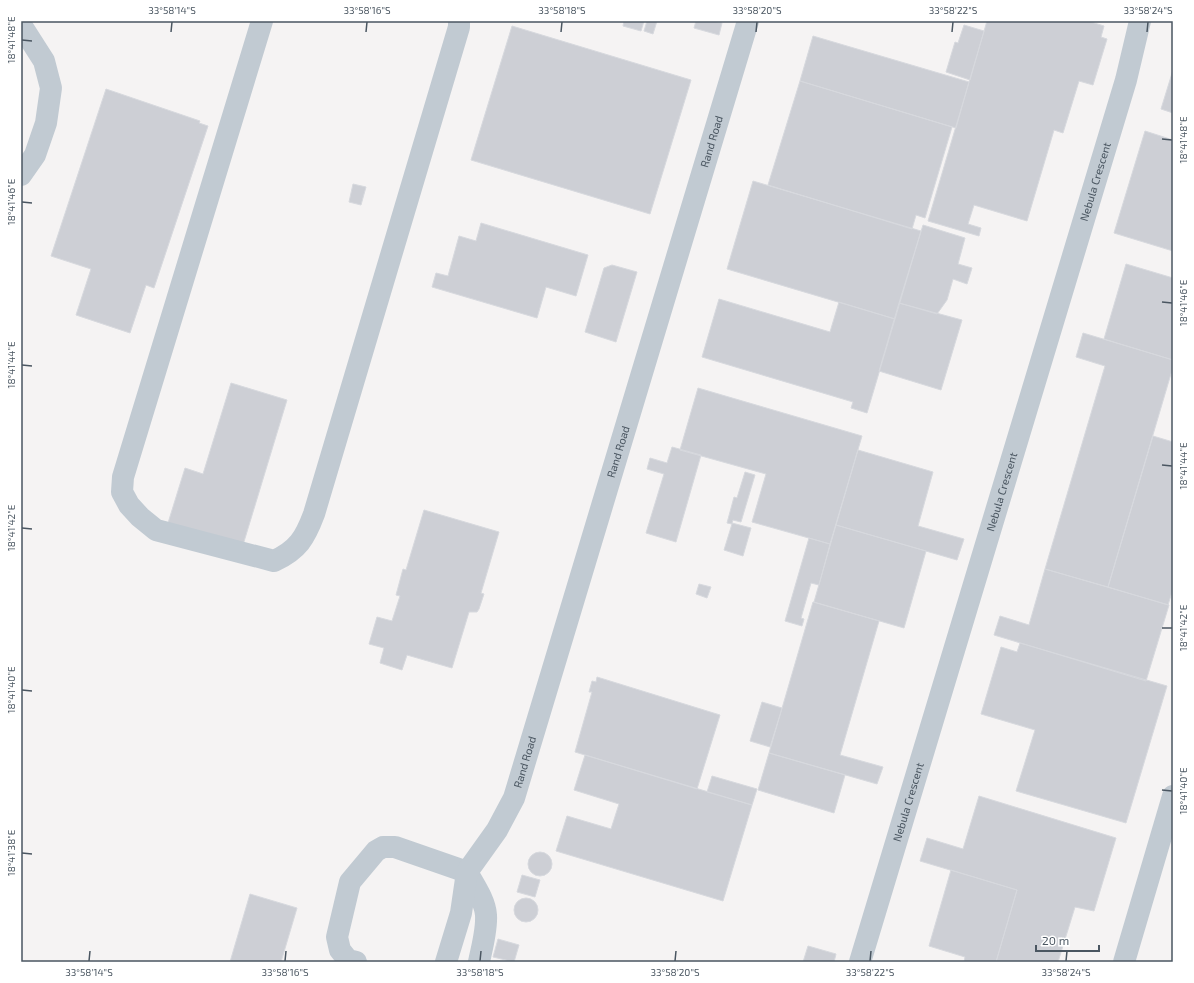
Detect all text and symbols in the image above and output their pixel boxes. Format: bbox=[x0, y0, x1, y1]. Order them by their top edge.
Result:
text: 33°58'14"S bbox=[148, 4, 196, 16]
text: 33°58'16"S bbox=[343, 4, 391, 16]
text: 33°58'18"S bbox=[538, 4, 586, 16]
text: 33°58'20"S bbox=[732, 4, 782, 16]
text: 33°58'22"S bbox=[929, 4, 978, 16]
text: 33°58'24"S bbox=[1123, 4, 1173, 16]
text: 18°41'48"E bbox=[5, 16, 17, 64]
street label: Rand Road bbox=[697, 114, 725, 169]
text: 18°41'48"E bbox=[1177, 116, 1189, 164]
street label: Nebula Crescent bbox=[1077, 140, 1113, 223]
text: 18°41'46"E bbox=[5, 178, 17, 225]
text: 18°41'46"E bbox=[1177, 279, 1189, 326]
text: 18°41'44"E bbox=[5, 341, 17, 389]
street label: Rand Road bbox=[604, 424, 632, 479]
text: 18°41'44"E bbox=[1177, 442, 1189, 490]
street label: Nebula Crescent bbox=[983, 451, 1019, 533]
text: 18°41'42"E bbox=[5, 504, 17, 551]
text: 18°41'42"E bbox=[1177, 604, 1189, 651]
text: 18°41'40"E bbox=[5, 666, 17, 714]
street label: Rand Road bbox=[510, 735, 538, 789]
street label: Nebula Crescent bbox=[890, 761, 926, 843]
text: 18°41'40"E bbox=[1177, 767, 1189, 815]
text: 18°41'38"E bbox=[5, 829, 17, 876]
scale bar bbox=[1036, 927, 1099, 953]
text: 20 m bbox=[1042, 933, 1069, 947]
text: 33°58'14"S bbox=[65, 966, 113, 978]
text: 33°58'16"S bbox=[261, 966, 309, 978]
text: 33°58'18"S bbox=[456, 966, 504, 978]
text: 33°58'20"S bbox=[650, 966, 700, 978]
text: 33°58'22"S bbox=[846, 966, 895, 978]
text: 33°58'24"S bbox=[1041, 966, 1091, 978]

